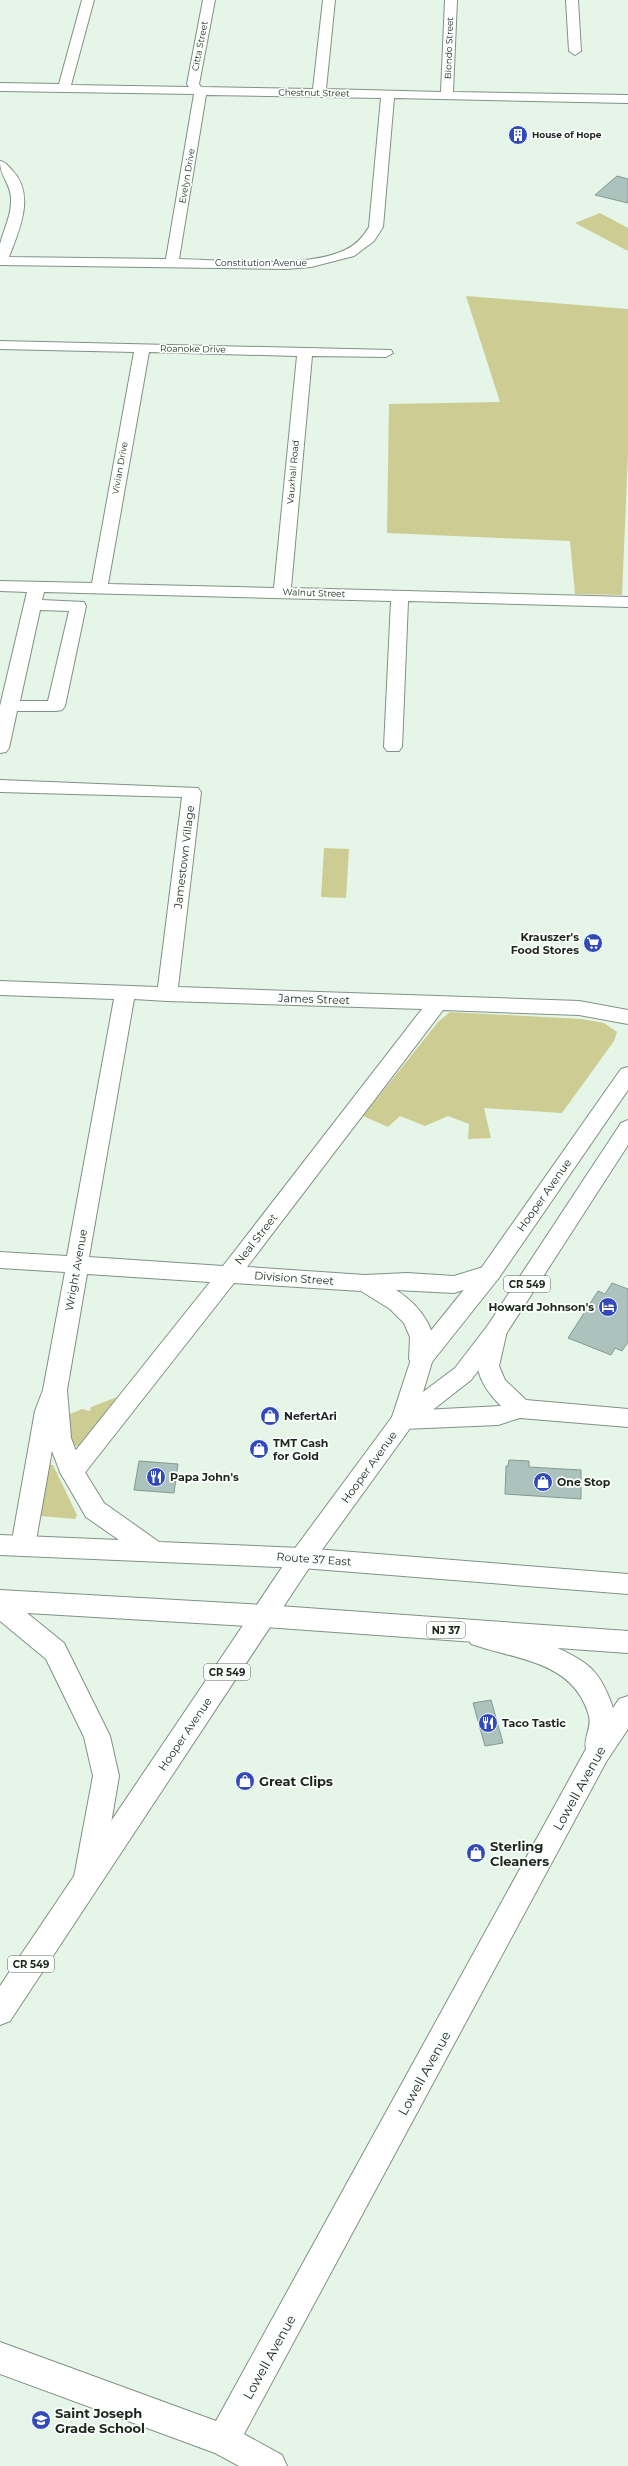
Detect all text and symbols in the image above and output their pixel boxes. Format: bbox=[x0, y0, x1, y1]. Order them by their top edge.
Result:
street label: Biondo Street bbox=[442, 16, 455, 79]
street label: Citta Street bbox=[189, 20, 210, 72]
street label: Chestnut Street bbox=[278, 86, 350, 99]
building icon: House of Hope bbox=[507, 124, 529, 146]
place label: House of Hope bbox=[532, 129, 602, 140]
street label: Evelyn Drive bbox=[176, 147, 197, 204]
street label: Constitution Avenue bbox=[215, 257, 308, 268]
street label: Roanoke Drive bbox=[160, 342, 227, 355]
street label: Vivian Drive bbox=[109, 440, 130, 495]
street label: Vauxhall Road bbox=[284, 440, 301, 504]
street label: Walnut Street bbox=[283, 586, 346, 599]
street label: Jamestown Village bbox=[171, 804, 197, 910]
place label: Krauszer's Food Stores bbox=[511, 930, 579, 957]
supermarket icon: Krauszer's Food Stores bbox=[582, 932, 604, 954]
street label: James Street bbox=[277, 991, 351, 1007]
street label: Hooper Avenue bbox=[514, 1156, 574, 1234]
street label: Neal Street bbox=[232, 1210, 281, 1267]
street label: Wright Avenue bbox=[62, 1228, 90, 1312]
street label: Division Street bbox=[254, 1268, 335, 1288]
road number: CR 549 bbox=[504, 1276, 550, 1292]
hotel icon: Howard Johnson's bbox=[597, 1296, 619, 1318]
place label: Howard Johnson's bbox=[488, 1300, 594, 1314]
shop icon: NefertAri bbox=[259, 1405, 281, 1427]
place label: NefertAri bbox=[284, 1409, 337, 1423]
street label: Hooper Avenue bbox=[338, 1428, 400, 1506]
place label: TMT Cash for Gold bbox=[273, 1436, 328, 1463]
shop icon: TMT Cash for Gold bbox=[248, 1438, 270, 1460]
restaurant icon: Papa John's bbox=[145, 1466, 167, 1488]
place label: Papa John's bbox=[170, 1470, 239, 1484]
shop icon: One Stop bbox=[532, 1471, 554, 1493]
place label: One Stop bbox=[557, 1475, 611, 1489]
street label: Route 37 East bbox=[276, 1549, 352, 1569]
road number: NJ 37 bbox=[427, 1622, 465, 1638]
road number: CR 549 bbox=[204, 1664, 250, 1680]
street label: Hooper Avenue bbox=[155, 1694, 215, 1773]
restaurant icon: Taco Tastic bbox=[477, 1712, 499, 1734]
place label: Taco Tastic bbox=[502, 1716, 566, 1730]
street label: Lowell Avenue bbox=[549, 1743, 609, 1833]
shop icon: Great Clips bbox=[234, 1770, 256, 1792]
place label: Great Clips bbox=[259, 1773, 333, 1789]
place label: Sterling Cleaners bbox=[490, 1838, 549, 1869]
shop icon: Sterling Cleaners bbox=[465, 1842, 487, 1864]
road number: CR 549 bbox=[8, 1956, 54, 1972]
street label: Lowell Avenue bbox=[394, 2028, 454, 2118]
street label: Lowell Avenue bbox=[239, 2312, 299, 2402]
place label: Saint Joseph Grade School bbox=[55, 2405, 145, 2436]
school or university icon: Saint Joseph Grade School bbox=[30, 2409, 52, 2431]

